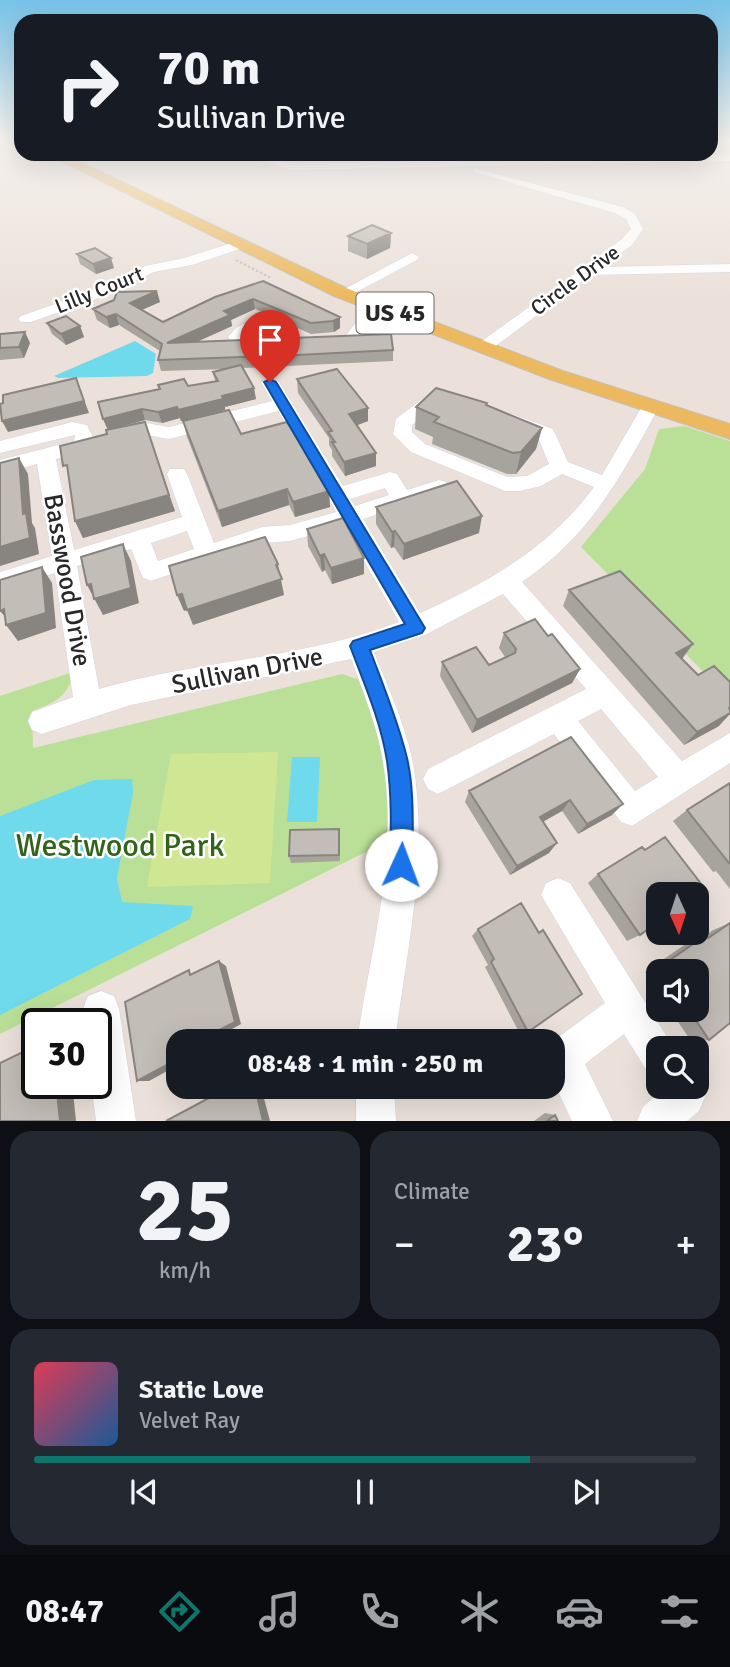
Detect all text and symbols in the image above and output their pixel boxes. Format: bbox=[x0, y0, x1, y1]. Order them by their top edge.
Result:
text: 70 m bbox=[157, 38, 260, 98]
icon: right bbox=[42, 42, 133, 133]
text: Sullivan Drive bbox=[157, 98, 346, 137]
street label: Circle Drive bbox=[525, 239, 625, 321]
street label: Lilly Court bbox=[51, 261, 147, 319]
road number: US 45 bbox=[356, 292, 434, 334]
pin bbox=[240, 310, 300, 382]
icon: arrive bbox=[251, 321, 289, 359]
street label: Basswood Drive bbox=[36, 491, 98, 669]
street label: Sullivan Drive bbox=[169, 641, 326, 701]
park label: Westwood Park bbox=[16, 826, 224, 865]
position arrow bbox=[364, 828, 438, 902]
north arrow bbox=[646, 882, 709, 945]
map controls bbox=[646, 882, 709, 1099]
button: sound bbox=[646, 959, 709, 1022]
speed limit sign: 30 bbox=[21, 1008, 112, 1099]
button: search bbox=[646, 1036, 709, 1099]
text: 08:48 · 1 min · 250 m bbox=[248, 1048, 483, 1080]
text: 25 bbox=[136, 1154, 234, 1267]
text: Climate bbox=[394, 1177, 470, 1206]
text: 23° bbox=[507, 1212, 583, 1276]
text: − bbox=[394, 1221, 415, 1268]
text: + bbox=[675, 1221, 696, 1268]
text: km/h bbox=[159, 1256, 211, 1285]
text: Static Love bbox=[139, 1374, 264, 1406]
text: Velvet Ray bbox=[139, 1406, 240, 1435]
icon: previous bbox=[125, 1473, 163, 1511]
icon: pause bbox=[346, 1473, 384, 1511]
icon: next bbox=[567, 1473, 605, 1511]
icon: directions bbox=[155, 1587, 204, 1636]
icon: music bbox=[255, 1587, 304, 1636]
icon: phone bbox=[355, 1587, 404, 1636]
icon: climate bbox=[455, 1587, 504, 1636]
icon: car bbox=[555, 1587, 604, 1636]
icon: filters bbox=[655, 1587, 704, 1636]
text: 08:47 bbox=[26, 1592, 104, 1631]

